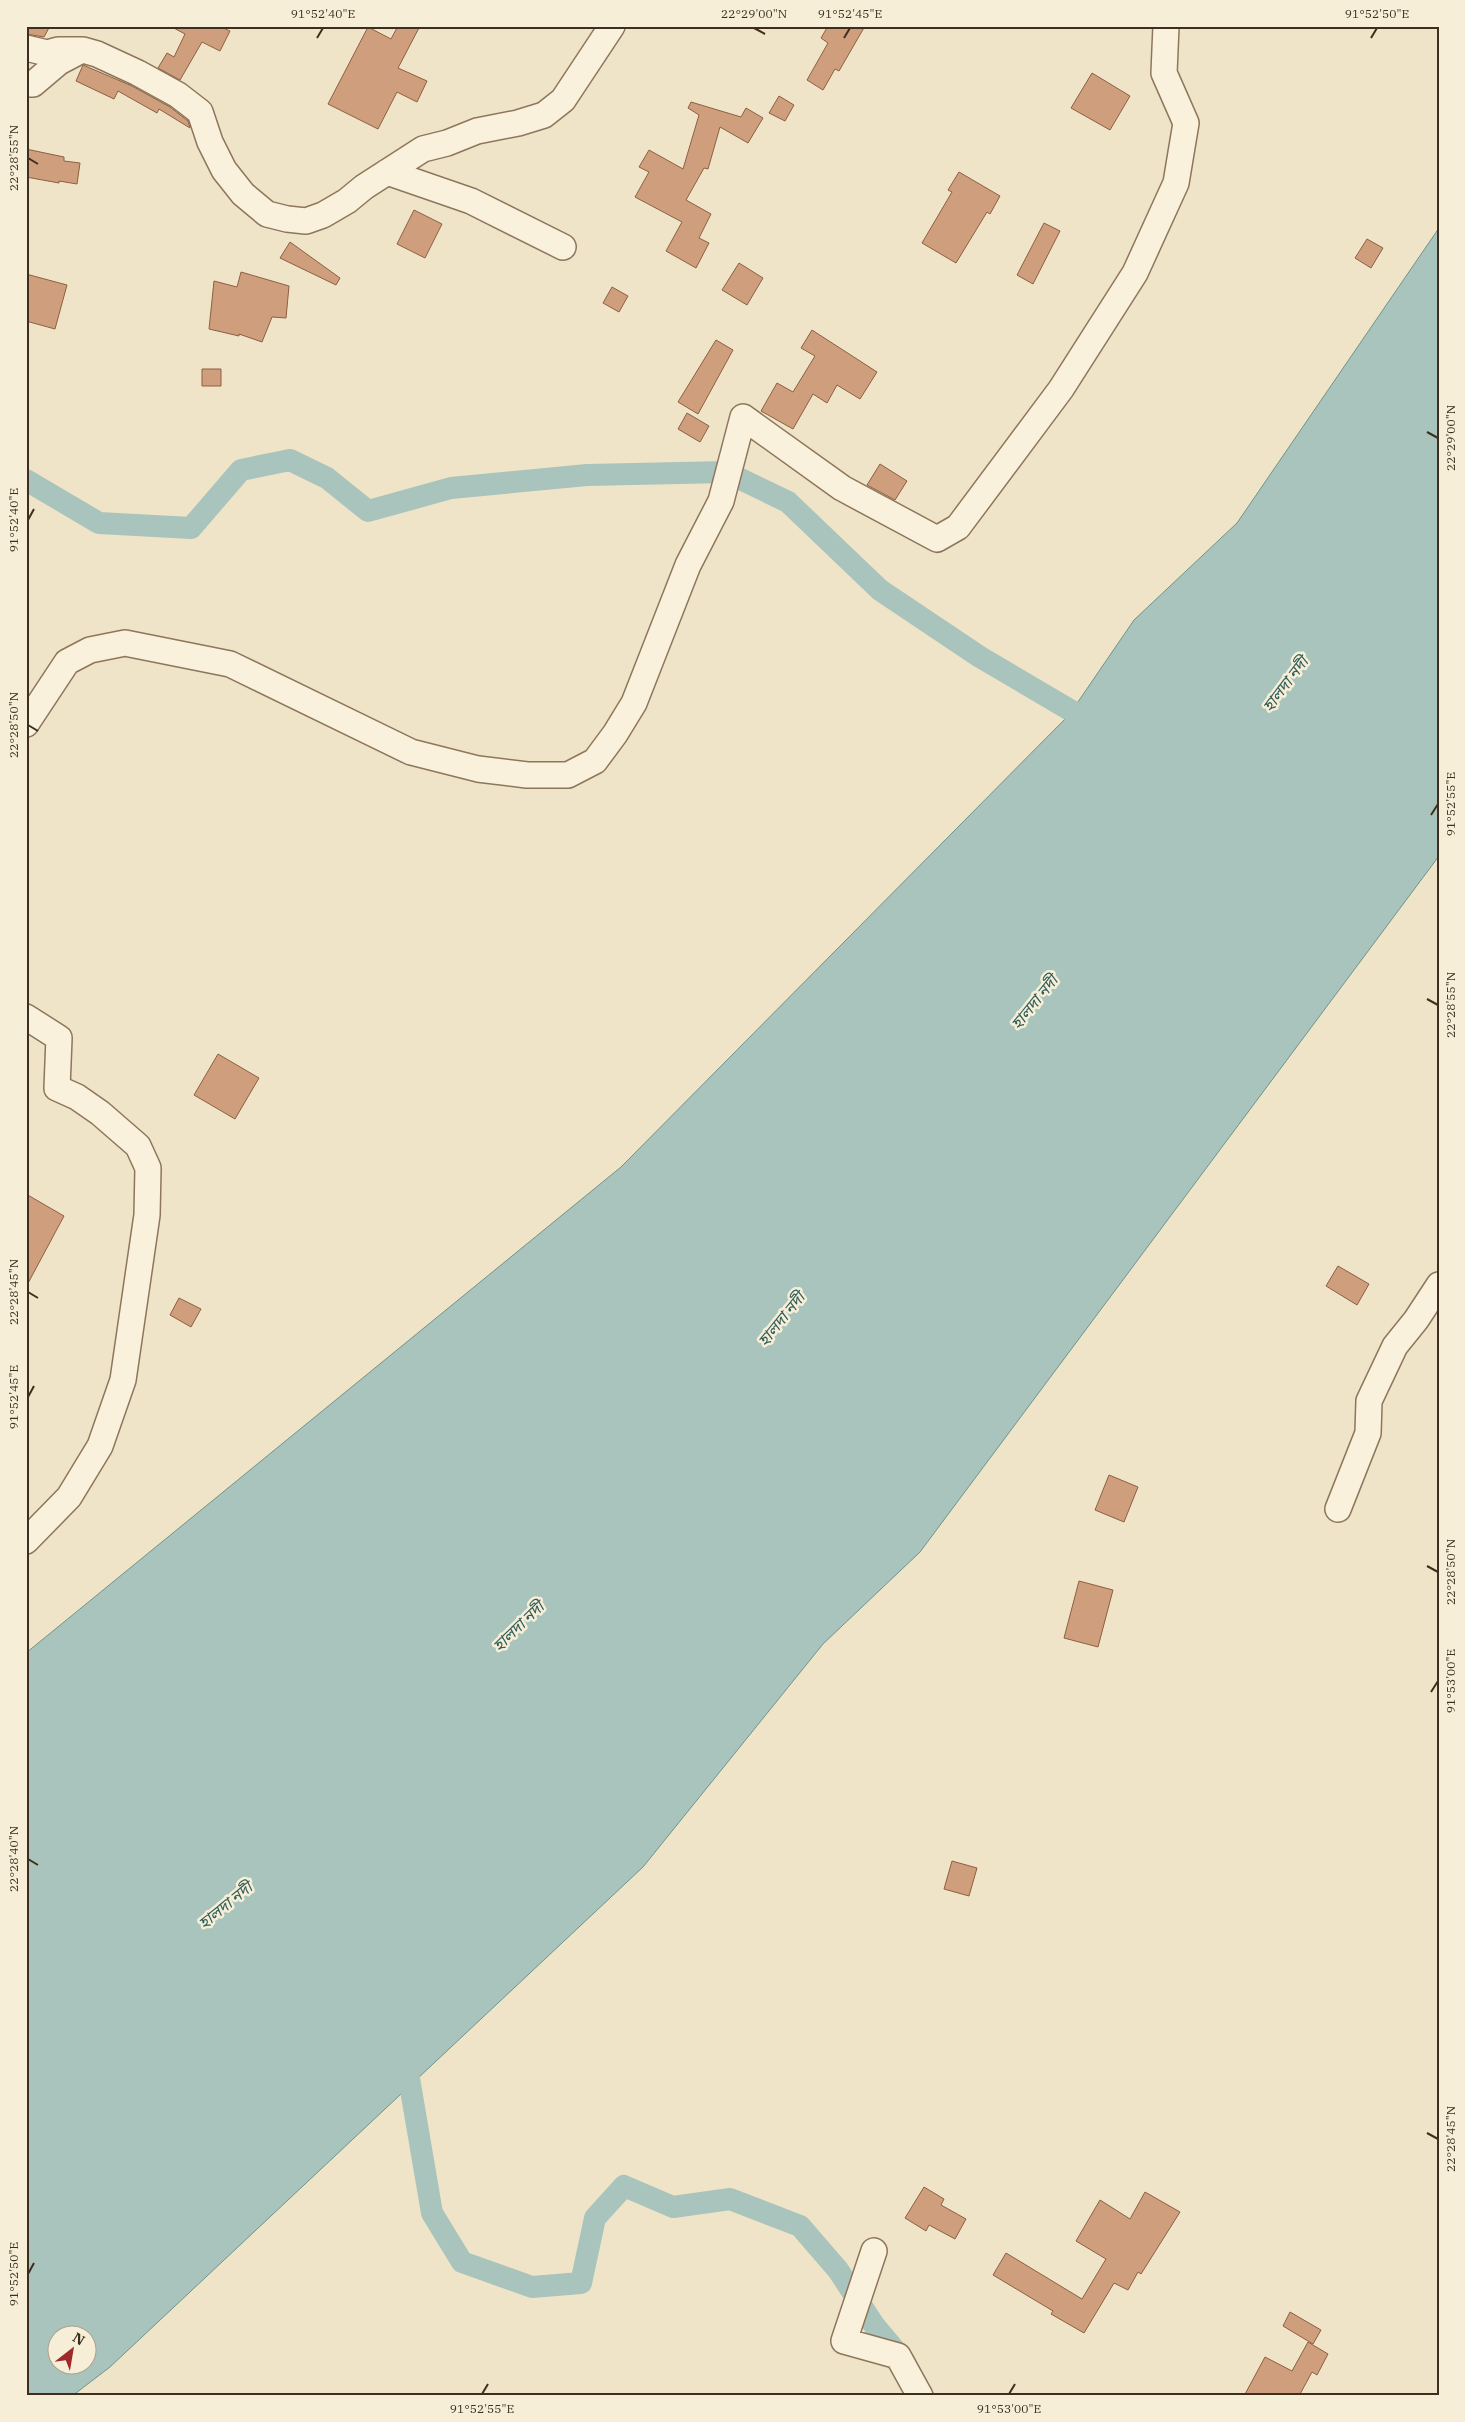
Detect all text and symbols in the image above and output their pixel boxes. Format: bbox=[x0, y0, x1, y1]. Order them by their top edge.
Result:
text: 91°52'40"E bbox=[291, 6, 355, 21]
text: 22°29'00"N bbox=[721, 6, 787, 21]
text: 91°52'45"E bbox=[818, 6, 882, 21]
text: 91°52'50"E bbox=[1345, 6, 1409, 21]
text: 22°28'55"N bbox=[6, 125, 21, 191]
text: 22°29'00"N bbox=[1443, 405, 1458, 471]
text: 91°52'40"E bbox=[6, 488, 21, 552]
water label: হালদা নদী bbox=[1258, 650, 1314, 715]
text: 22°28'50"N bbox=[6, 692, 21, 758]
text: 91°52'55"E bbox=[1443, 772, 1458, 836]
water label: হালদা নদী bbox=[1006, 969, 1064, 1033]
text: 22°28'55"N bbox=[1443, 972, 1458, 1038]
text: 22°28'45"N bbox=[6, 1259, 21, 1325]
water label: হালদা নদী bbox=[753, 1286, 811, 1350]
text: 91°52'45"E bbox=[6, 1365, 21, 1429]
text: 22°28'50"N bbox=[1443, 1539, 1458, 1605]
water label: হালদা নদী bbox=[488, 1595, 550, 1655]
text: 91°53'00"E bbox=[1443, 1649, 1458, 1713]
text: 22°28'40"N bbox=[6, 1826, 21, 1892]
water label: হালদা নদী bbox=[194, 1875, 258, 1933]
text: 22°28'45"N bbox=[1443, 2106, 1458, 2172]
text: 91°52'50"E bbox=[6, 2242, 21, 2306]
north arrow bbox=[48, 2324, 98, 2374]
text: N bbox=[69, 2328, 88, 2349]
text: 91°52'55"E bbox=[450, 2401, 514, 2416]
text: 91°53'00"E bbox=[977, 2401, 1041, 2416]

